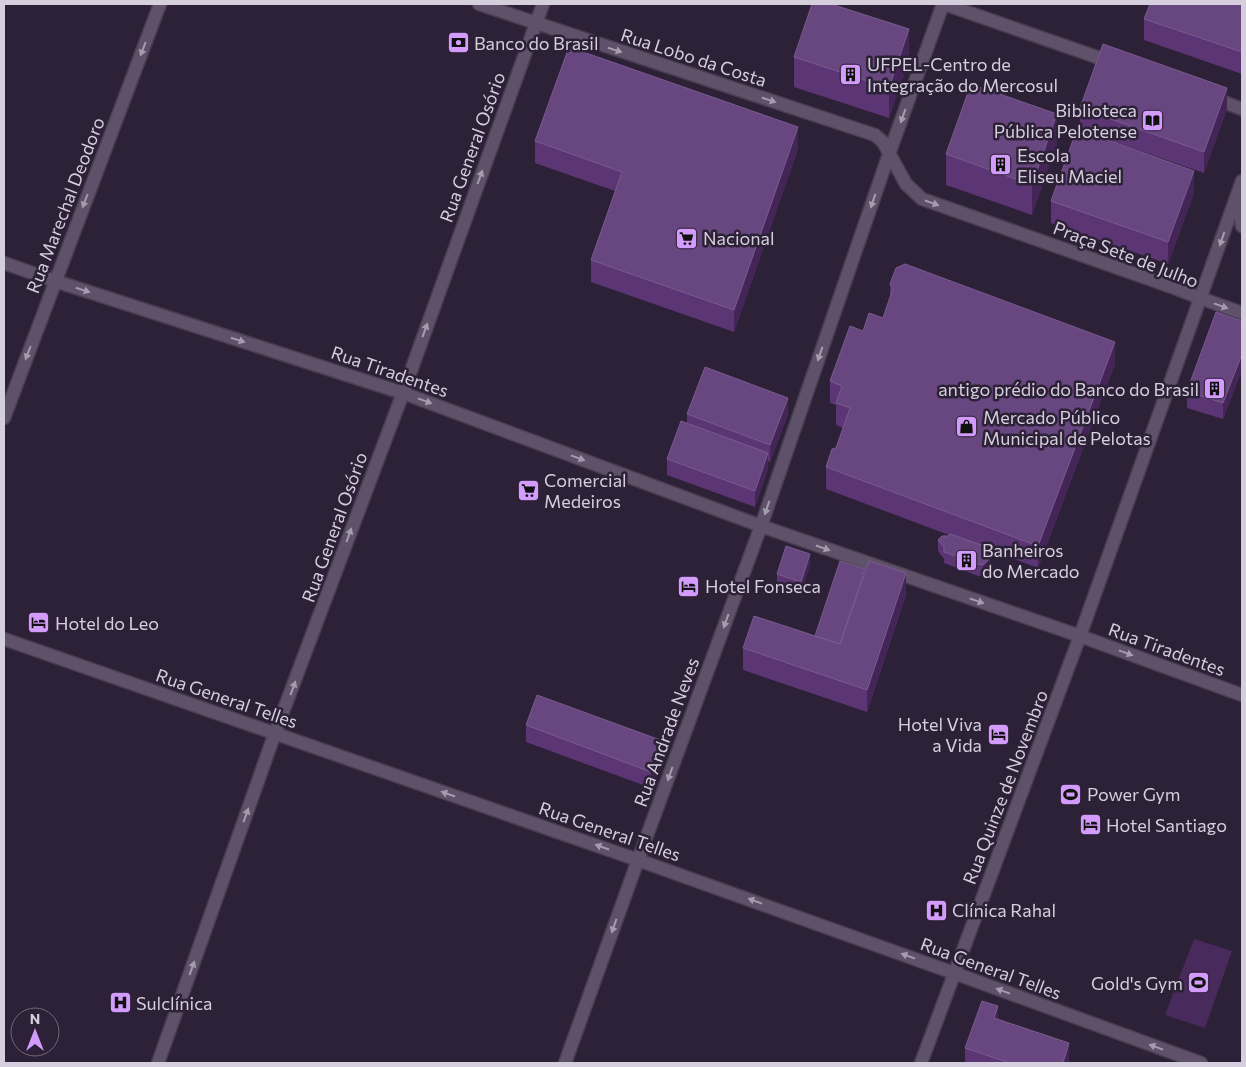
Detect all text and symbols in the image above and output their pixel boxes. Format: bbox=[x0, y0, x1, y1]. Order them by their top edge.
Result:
street label: Rua Lobo da Costa bbox=[618, 23, 770, 91]
bank icon: Banco do Brasil bbox=[446, 31, 470, 55]
place label: Banco do Brasil bbox=[474, 32, 598, 54]
one-way arrow bbox=[139, 42, 146, 57]
one-way arrow bbox=[608, 46, 623, 54]
place label: UFPEL-Centro de Integração do Mercosul bbox=[867, 53, 1058, 96]
building icon: UFPEL-Centro de Integração do Mercosul bbox=[839, 62, 863, 86]
street label: Rua General Osório bbox=[435, 69, 509, 225]
one-way arrow bbox=[762, 97, 777, 104]
place label: Biblioteca Pública Pelotense bbox=[994, 99, 1137, 142]
one-way arrow bbox=[899, 108, 906, 123]
library icon: Biblioteca Pública Pelotense bbox=[1141, 108, 1165, 132]
street label: Rua Marechal Deodoro bbox=[21, 114, 109, 296]
place label: Escola Eliseu Maciel bbox=[1017, 144, 1122, 187]
building icon: Escola Eliseu Maciel bbox=[989, 153, 1013, 177]
one-way arrow bbox=[477, 170, 484, 185]
one-way arrow bbox=[869, 193, 876, 208]
one-way arrow bbox=[81, 194, 88, 209]
one-way arrow bbox=[924, 199, 939, 207]
street label: Praça Sete de Julho bbox=[1050, 216, 1202, 292]
supermarket icon: Nacional bbox=[675, 226, 699, 250]
place label: Nacional bbox=[703, 227, 775, 249]
one-way arrow bbox=[1218, 231, 1225, 246]
one-way arrow bbox=[76, 286, 91, 294]
one-way arrow bbox=[1214, 302, 1229, 310]
one-way arrow bbox=[422, 323, 429, 338]
one-way arrow bbox=[230, 336, 245, 344]
street label: Rua Tiradentes bbox=[328, 341, 452, 401]
one-way arrow bbox=[24, 346, 31, 361]
one-way arrow bbox=[816, 347, 824, 362]
building icon: antigo prédio do Banco do Brasil bbox=[1203, 377, 1227, 401]
place label: antigo prédio do Banco do Brasil bbox=[938, 378, 1199, 400]
one-way arrow bbox=[418, 398, 433, 405]
place label: Mercado Público Municipal de Pelotas bbox=[983, 406, 1151, 449]
shop icon: Mercado Público Municipal de Pelotas bbox=[955, 415, 979, 439]
street label: Rua General Osório bbox=[297, 449, 371, 605]
one-way arrow bbox=[570, 455, 585, 462]
place label: Comercial Medeiros bbox=[544, 469, 627, 512]
supermarket icon: Comercial Medeiros bbox=[516, 478, 540, 502]
one-way arrow bbox=[763, 500, 770, 515]
one-way arrow bbox=[346, 528, 353, 543]
place label: Banheiros do Mercado bbox=[982, 539, 1080, 582]
one-way arrow bbox=[816, 545, 831, 552]
building icon: Banheiros do Mercado bbox=[954, 548, 978, 572]
hotel icon: Hotel Fonseca bbox=[677, 574, 701, 598]
place label: Hotel Fonseca bbox=[705, 575, 821, 597]
one-way arrow bbox=[970, 597, 985, 605]
hotel icon: Hotel do Leo bbox=[27, 611, 51, 635]
place label: Hotel do Leo bbox=[55, 612, 159, 634]
one-way arrow bbox=[722, 614, 730, 629]
street label: Rua Tiradentes bbox=[1106, 618, 1228, 680]
one-way arrow bbox=[1118, 650, 1133, 657]
street label: Rua Andrade Neves bbox=[629, 654, 703, 810]
street label: Rua General Telles bbox=[153, 663, 301, 733]
one-way arrow bbox=[289, 680, 297, 695]
street label: Rua Quinze de Novembro bbox=[958, 687, 1052, 887]
place label: Hotel Viva a Vida bbox=[898, 713, 982, 756]
hotel icon: Hotel Viva a Vida bbox=[986, 722, 1010, 746]
one-way arrow bbox=[666, 766, 673, 781]
sports icon: Power Gym bbox=[1059, 782, 1083, 806]
place label: Power Gym bbox=[1087, 783, 1180, 805]
one-way arrow bbox=[441, 789, 456, 797]
street label: Rua General Telles bbox=[536, 796, 684, 866]
one-way arrow bbox=[242, 807, 250, 822]
hotel icon: Hotel Santiago bbox=[1078, 813, 1102, 837]
place label: Hotel Santiago bbox=[1106, 814, 1227, 836]
one-way arrow bbox=[594, 843, 609, 851]
one-way arrow bbox=[747, 897, 762, 905]
hospital icon: Clínica Rahal bbox=[924, 898, 948, 922]
place label: Clínica Rahal bbox=[952, 899, 1056, 921]
one-way arrow bbox=[610, 919, 618, 934]
street label: Rua General Telles bbox=[918, 932, 1064, 1004]
one-way arrow bbox=[900, 952, 915, 960]
one-way arrow bbox=[188, 960, 196, 975]
sports icon: Gold's Gym bbox=[1187, 971, 1211, 995]
place label: Gold's Gym bbox=[1091, 972, 1183, 994]
one-way arrow bbox=[995, 987, 1010, 995]
hospital icon: Sulclínica bbox=[108, 991, 132, 1015]
place label: Sulclínica bbox=[136, 992, 213, 1014]
north arrow bbox=[10, 1007, 60, 1057]
text: N bbox=[30, 1010, 40, 1027]
one-way arrow bbox=[1148, 1043, 1163, 1050]

